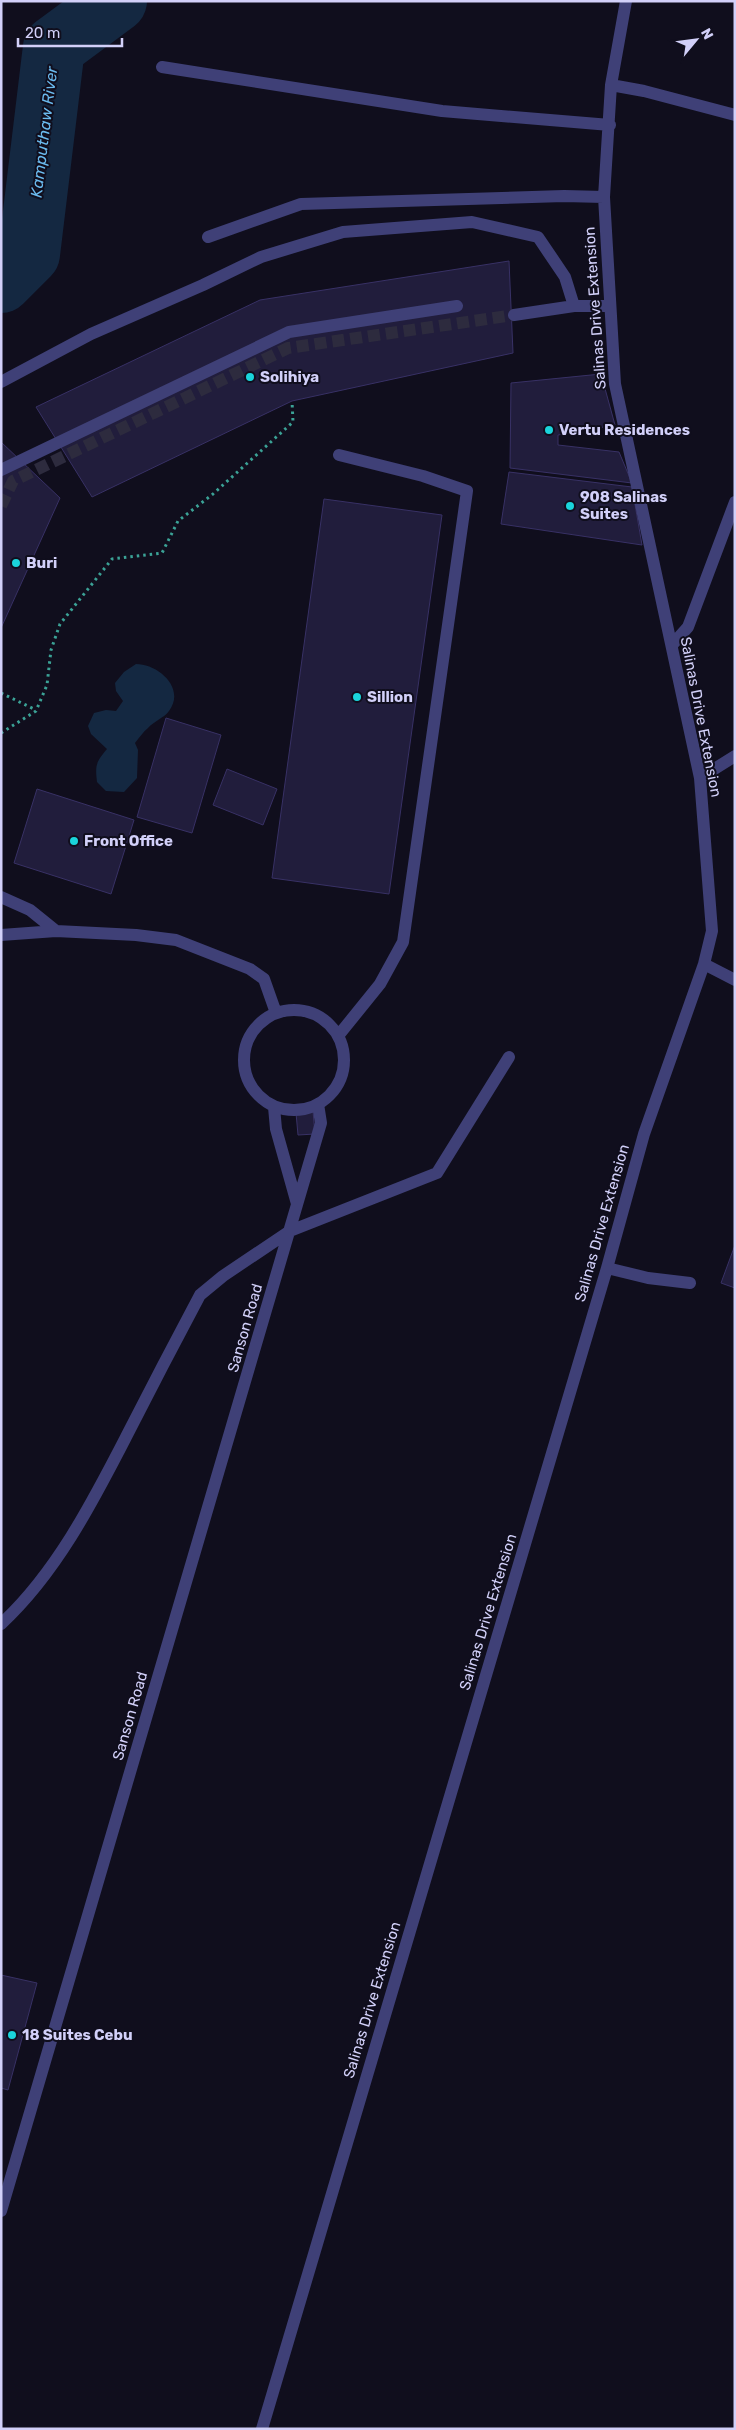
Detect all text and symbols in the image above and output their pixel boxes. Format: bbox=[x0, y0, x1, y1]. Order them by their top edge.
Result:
scale bar bbox=[18, 15, 121, 47]
north arrow bbox=[671, 15, 721, 65]
text: 20 m bbox=[25, 24, 60, 42]
text: N bbox=[697, 25, 717, 42]
water label: Kamputhaw River bbox=[27, 64, 62, 199]
street label: Salinas Drive Extension bbox=[580, 226, 610, 390]
place label: Solihiya bbox=[260, 368, 319, 386]
marker: Solihiya bbox=[244, 371, 256, 383]
place label: Vertu Residences bbox=[559, 421, 690, 439]
marker: Vertu Residences bbox=[543, 424, 555, 436]
place label: 908 Salinas Suites bbox=[580, 488, 667, 523]
marker: 908 Salinas Suites bbox=[564, 500, 576, 512]
place label: Buri bbox=[26, 554, 57, 572]
marker: Buri bbox=[10, 557, 22, 569]
street label: Salinas Drive Extension bbox=[677, 635, 725, 799]
place label: Sillion bbox=[367, 688, 413, 706]
marker: Sillion bbox=[351, 691, 363, 703]
place label: Front Office bbox=[84, 832, 173, 850]
marker: Front Office bbox=[68, 835, 80, 847]
street label: Salinas Drive Extension bbox=[571, 1142, 633, 1304]
street label: Sanson Road bbox=[224, 1282, 266, 1374]
street label: Salinas Drive Extension bbox=[456, 1531, 520, 1693]
street label: Sanson Road bbox=[109, 1670, 151, 1762]
street label: Salinas Drive Extension bbox=[340, 1919, 404, 2081]
place label: 18 Suites Cebu bbox=[22, 2026, 133, 2044]
marker: 18 Suites Cebu bbox=[6, 2029, 18, 2041]

